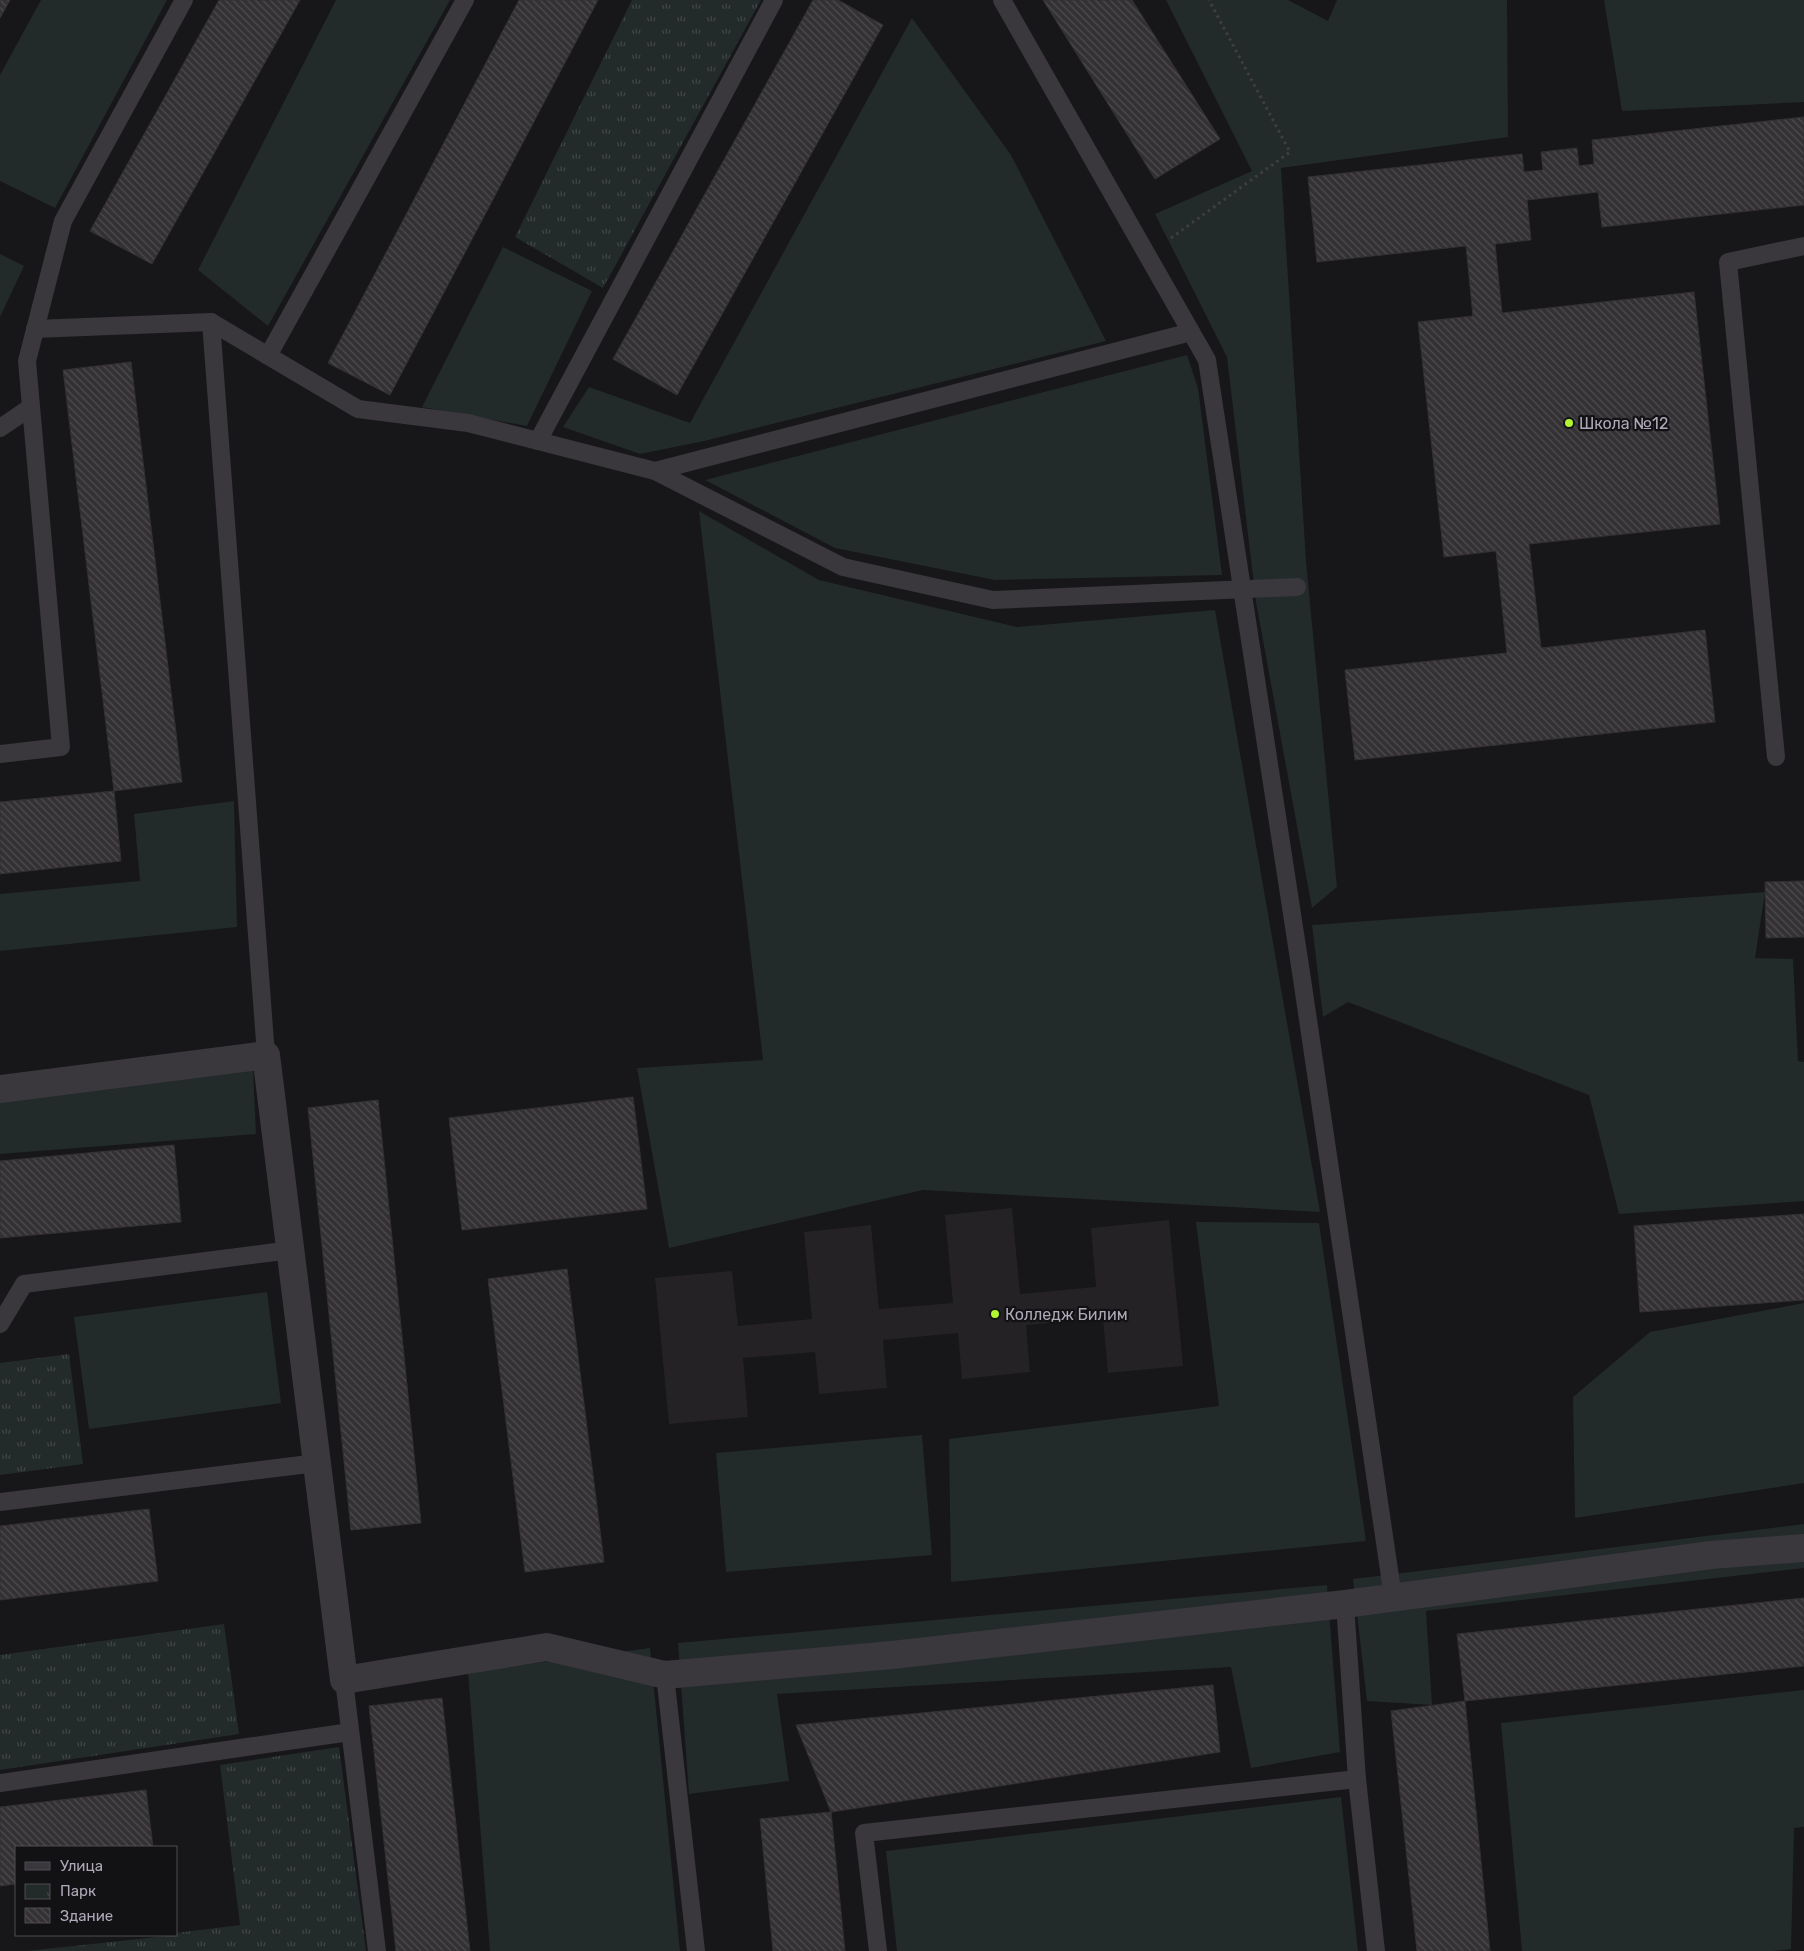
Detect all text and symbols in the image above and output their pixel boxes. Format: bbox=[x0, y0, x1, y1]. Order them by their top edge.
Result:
place label: Школа №12 bbox=[1579, 414, 1668, 433]
marker: Школа №12 bbox=[1563, 417, 1575, 429]
place label: Колледж Билим bbox=[1005, 1305, 1128, 1324]
marker: Колледж Билим bbox=[989, 1308, 1001, 1320]
legend bbox=[15, 1846, 178, 1936]
text: Улица bbox=[60, 1857, 103, 1875]
text: Парк bbox=[60, 1882, 96, 1900]
text: Здание bbox=[60, 1907, 113, 1925]

